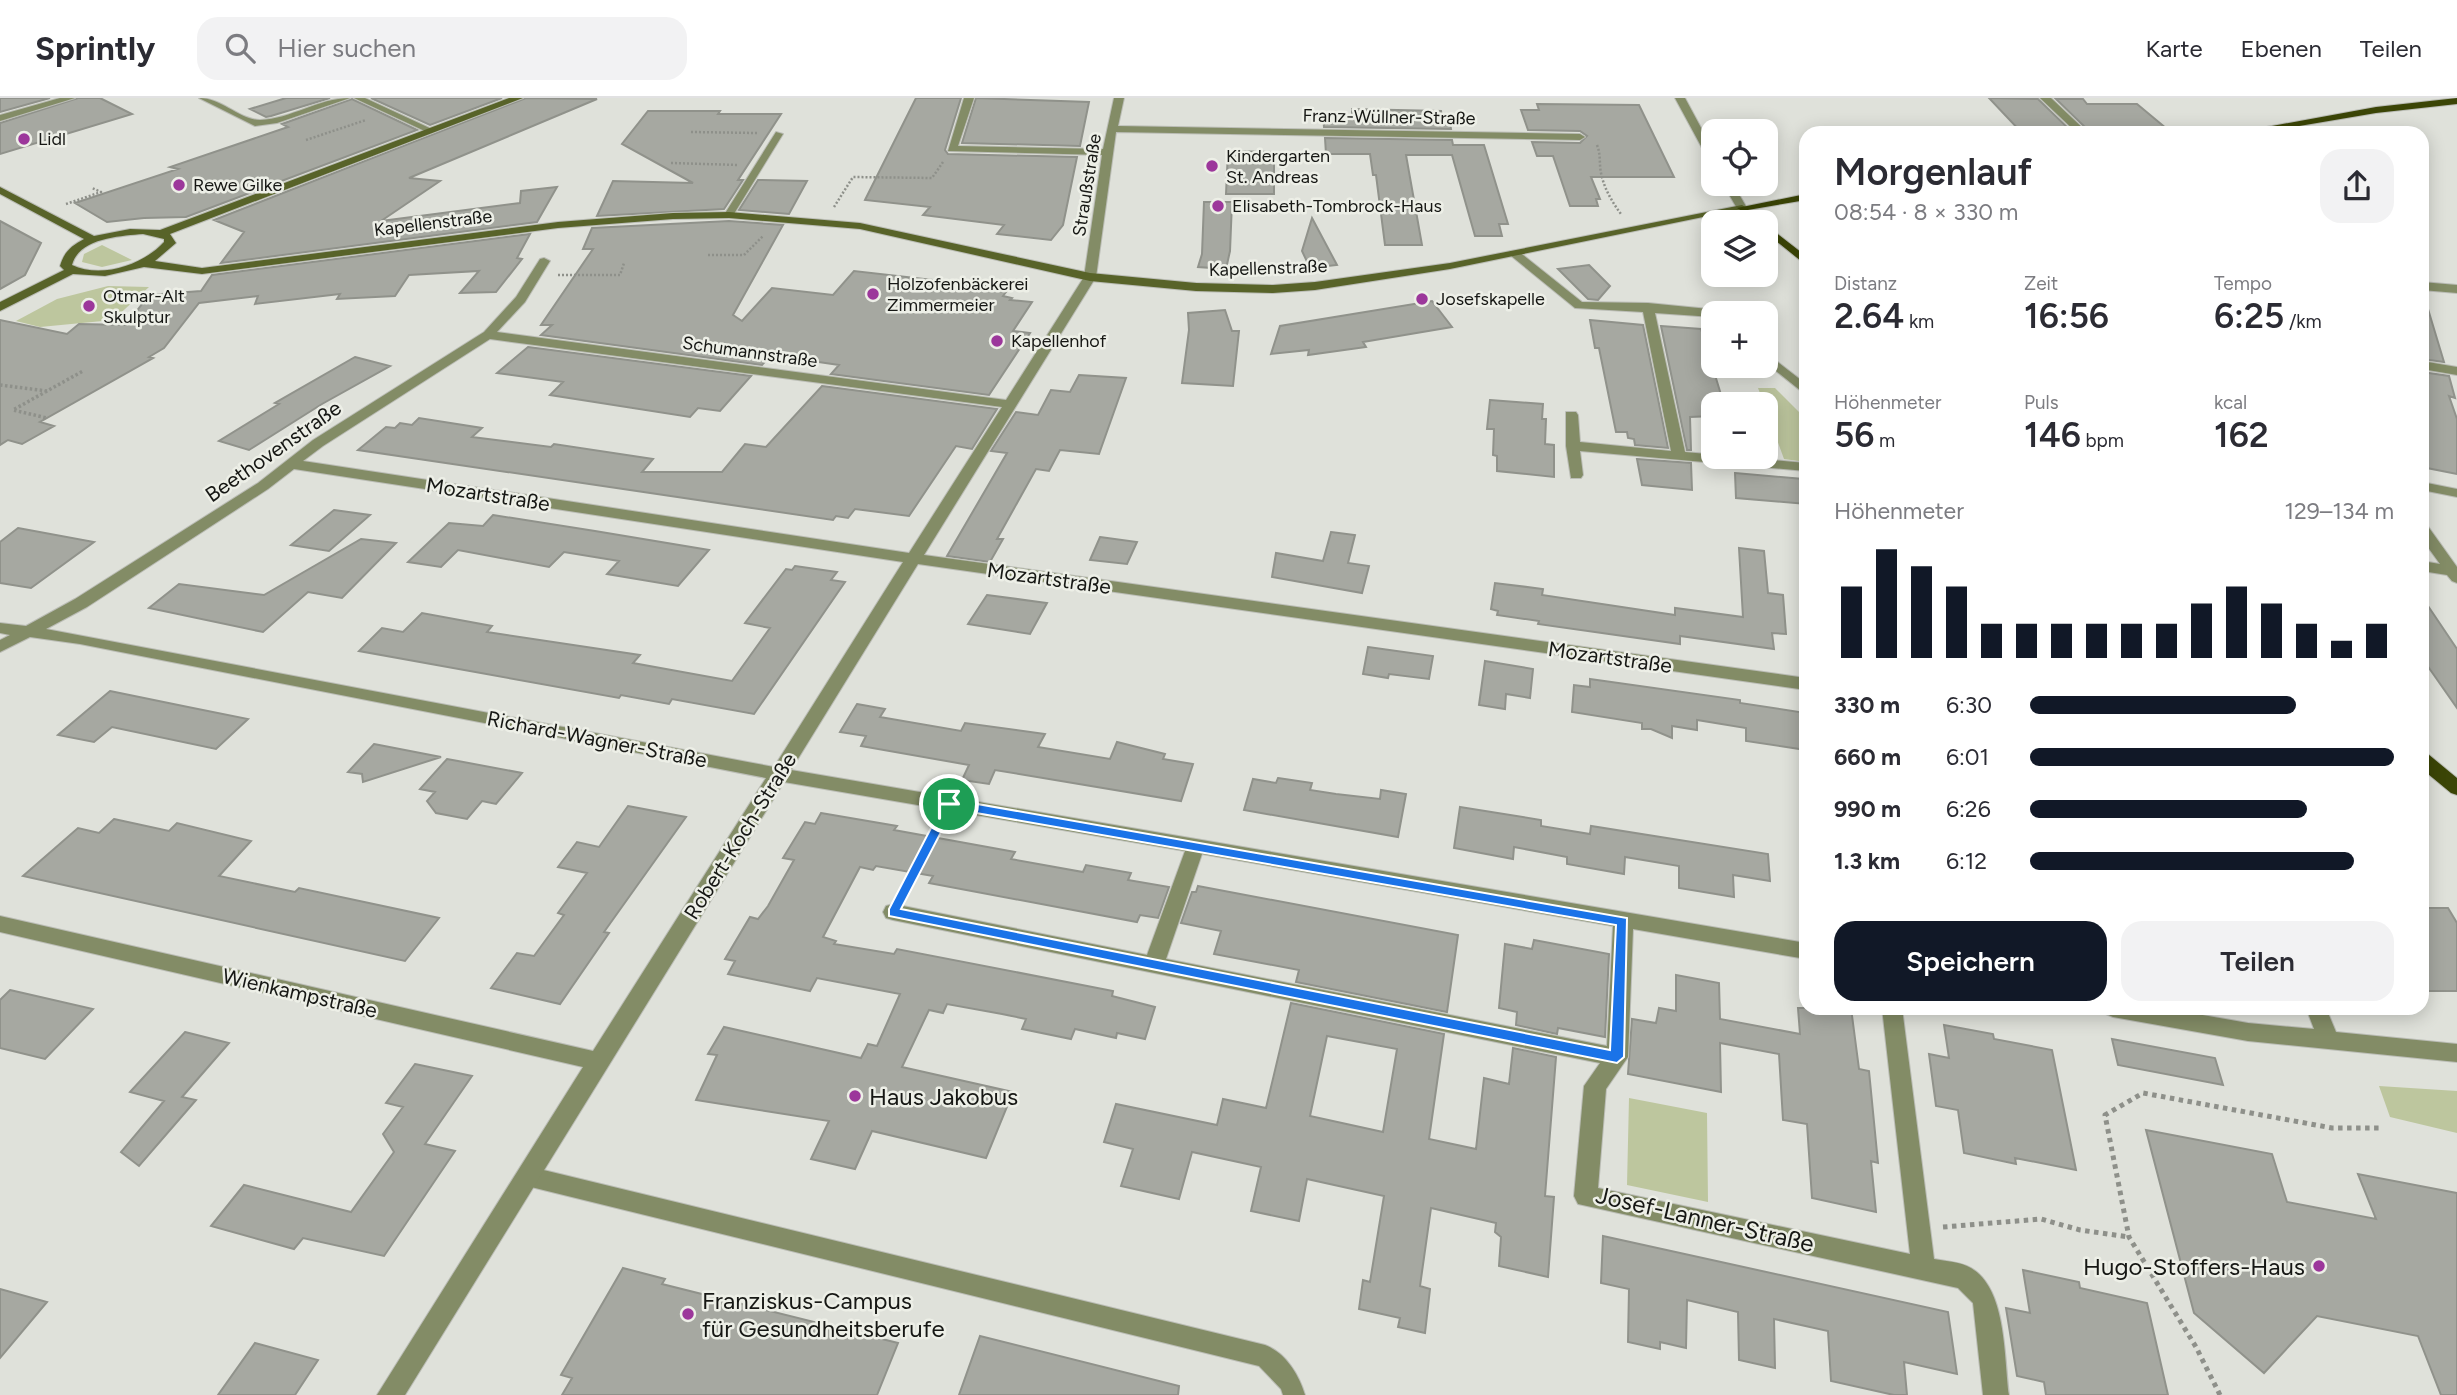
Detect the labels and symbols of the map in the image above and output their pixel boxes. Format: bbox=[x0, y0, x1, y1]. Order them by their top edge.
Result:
street label: Franz-Wüllner-Straße bbox=[1302, 104, 1476, 130]
place label: Lidl bbox=[38, 128, 66, 150]
marker: Lidl bbox=[16, 131, 32, 147]
street label: Straußstraße bbox=[1068, 132, 1106, 238]
place label: Kindergarten St. Andreas bbox=[1226, 145, 1330, 188]
marker: Kindergarten St. Andreas bbox=[1204, 158, 1220, 174]
place label: Rewe Gilke bbox=[193, 174, 282, 196]
marker: Rewe Gilke bbox=[171, 177, 187, 193]
place label: Elisabeth-Tombrock-Haus bbox=[1232, 195, 1442, 217]
marker: Elisabeth-Tombrock-Haus bbox=[1210, 198, 1226, 214]
street label: Kapellenstraße bbox=[373, 205, 493, 241]
street label: Kapellenstraße bbox=[1208, 255, 1328, 281]
place label: Holzofenbäckerei Zimmermeier bbox=[887, 273, 1029, 316]
place label: Otmar-Alt Skulptur bbox=[103, 285, 185, 328]
marker: Holzofenbäckerei Zimmermeier bbox=[865, 286, 881, 302]
place label: Josefskapelle bbox=[1436, 288, 1545, 310]
marker: Josefskapelle bbox=[1414, 291, 1430, 307]
marker: Otmar-Alt Skulptur bbox=[81, 298, 97, 314]
place label: Kapellenhof bbox=[1011, 330, 1107, 352]
street label: Schumannstraße bbox=[681, 332, 819, 372]
marker: Kapellenhof bbox=[989, 333, 1005, 349]
street label: Beethovenstraße bbox=[200, 395, 346, 507]
street label: Mozartstraße bbox=[424, 472, 552, 516]
street label: Mozartstraße bbox=[985, 557, 1113, 599]
street label: Mozartstraße bbox=[1546, 636, 1674, 678]
street label: Richard-Wagner-Straße bbox=[485, 705, 709, 773]
street label: Robert-Koch-Straße bbox=[679, 748, 801, 924]
pin bbox=[919, 774, 979, 834]
street label: Wienkampstraße bbox=[220, 963, 380, 1023]
place label: Haus Jakobus bbox=[869, 1082, 1018, 1111]
marker: Haus Jakobus bbox=[847, 1088, 863, 1104]
street label: Josef-Lanner-Straße bbox=[1593, 1180, 1817, 1258]
place label: Hugo-Stoffers-Haus bbox=[2083, 1252, 2305, 1281]
marker: Hugo-Stoffers-Haus bbox=[2311, 1258, 2327, 1274]
place label: Franziskus-Campus für Gesundheitsberufe bbox=[702, 1286, 945, 1343]
marker: Franziskus-Campus für Gesundheitsberufe bbox=[680, 1306, 696, 1322]

